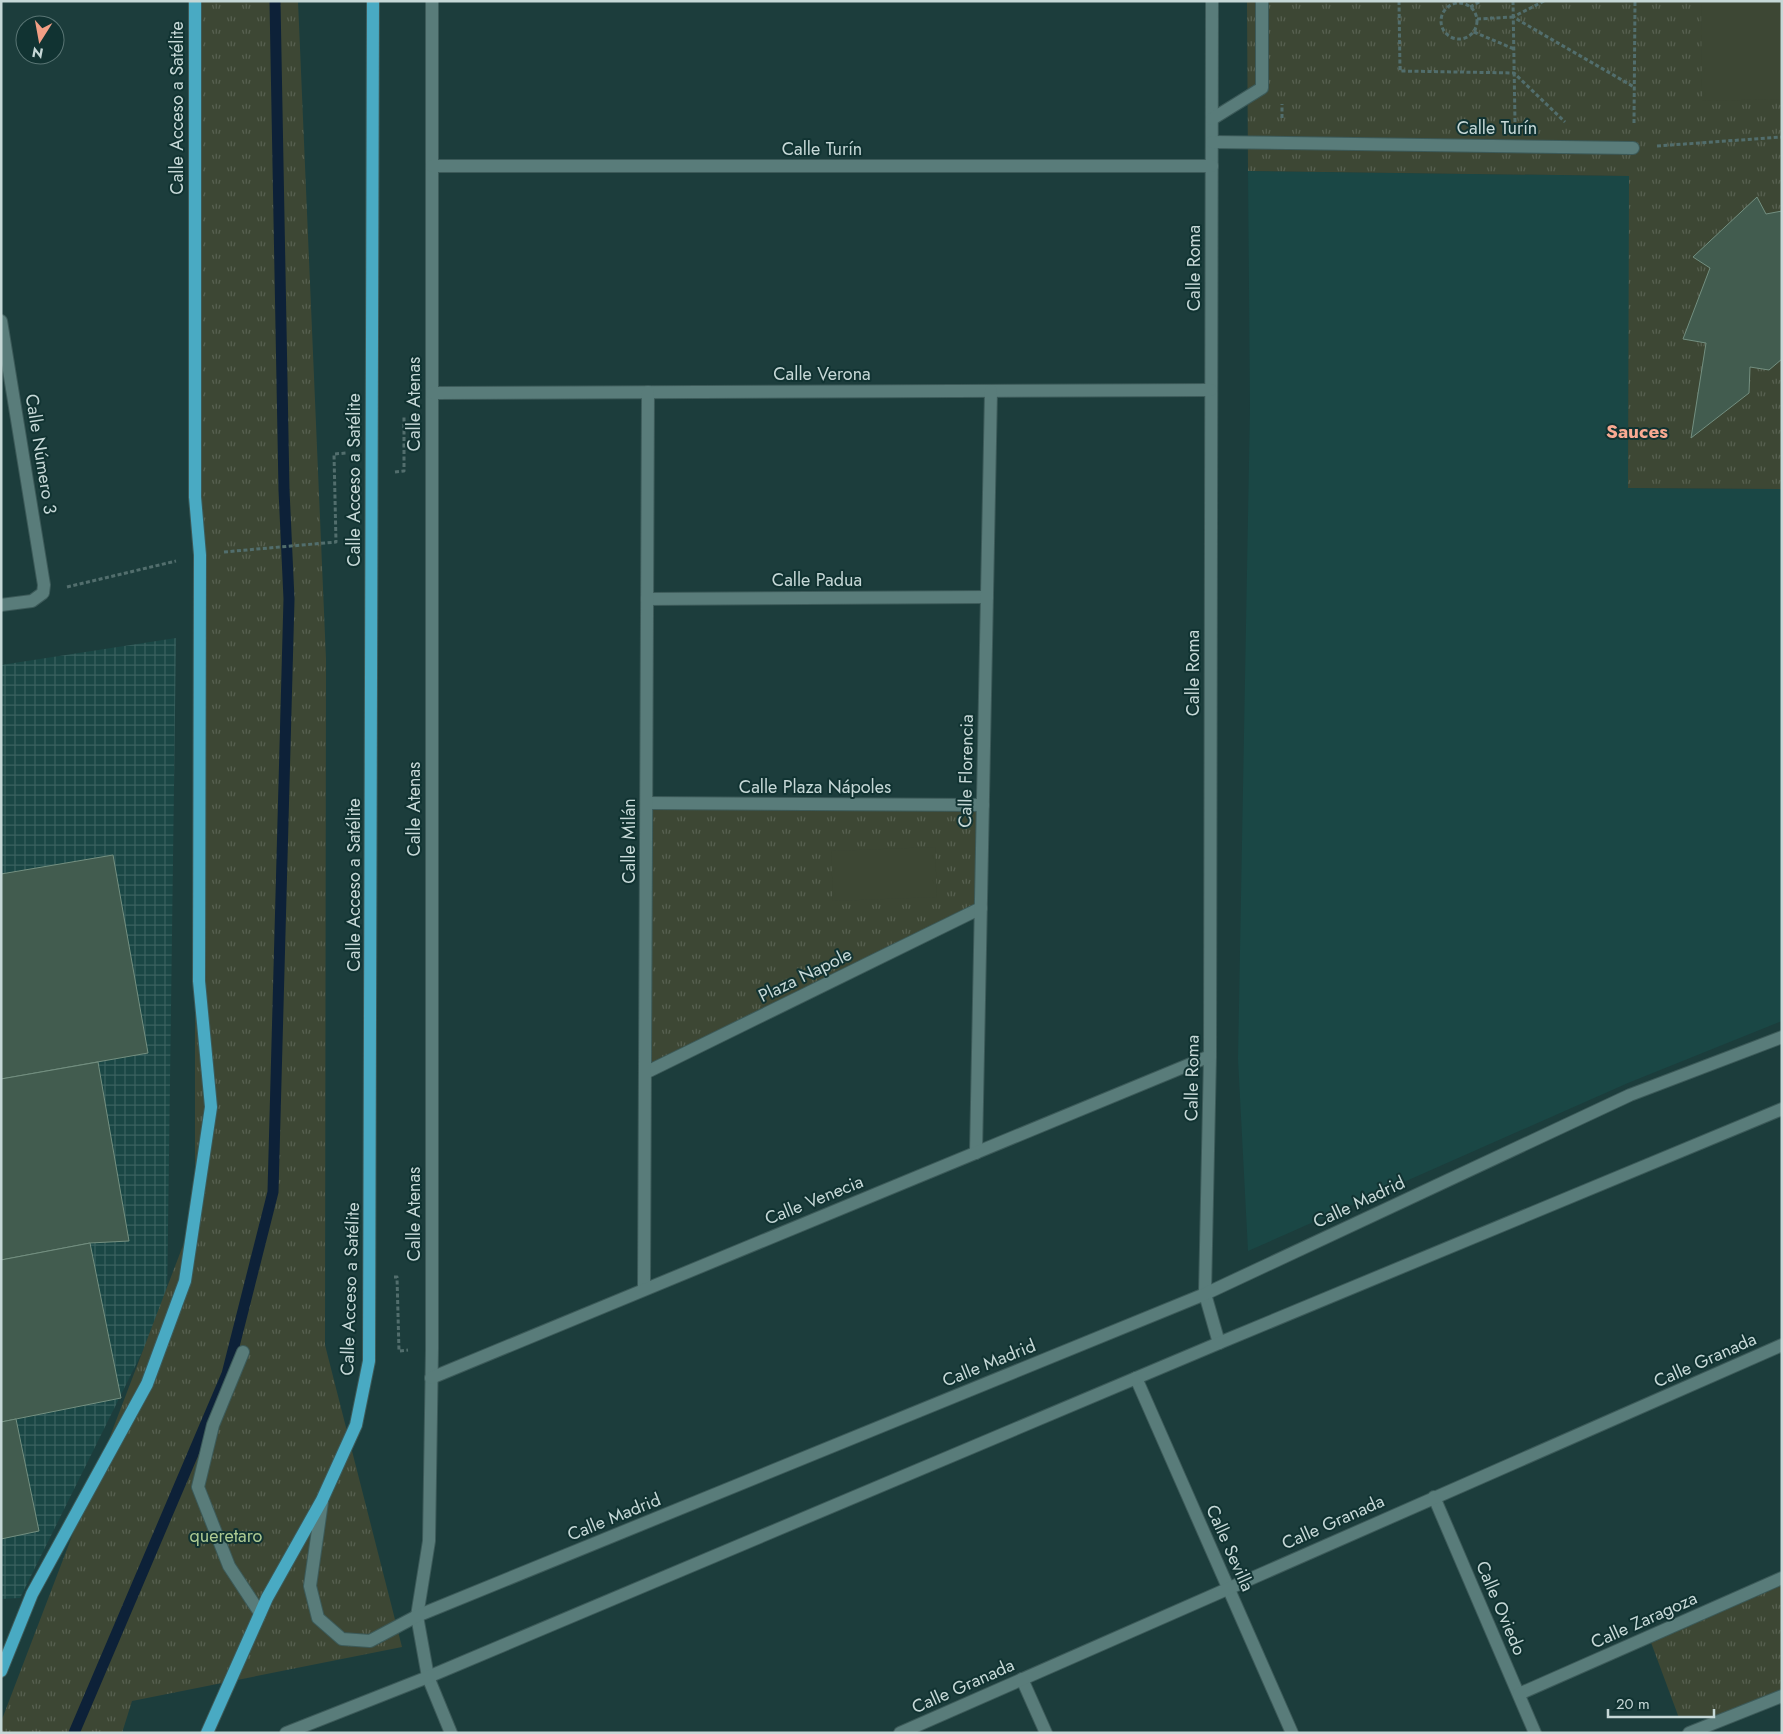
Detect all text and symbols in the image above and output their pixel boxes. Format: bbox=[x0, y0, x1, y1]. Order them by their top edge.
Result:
north arrow bbox=[15, 15, 65, 65]
street label: Calle Acceso a Satélite bbox=[164, 21, 190, 195]
text: N bbox=[30, 42, 45, 64]
street label: Calle Turín bbox=[1457, 115, 1537, 141]
street label: Calle Turín bbox=[782, 136, 862, 162]
street label: Calle Roma bbox=[1181, 225, 1207, 311]
street label: Calle Atenas bbox=[401, 357, 427, 451]
street label: Calle Verona bbox=[773, 361, 871, 387]
street label: Calle Número 3 bbox=[19, 392, 63, 516]
street label: Calle Acceso a Satélite bbox=[341, 393, 367, 567]
district label: Sauces bbox=[1606, 418, 1668, 445]
street label: Calle Padua bbox=[772, 567, 862, 593]
street label: Calle Roma bbox=[1180, 630, 1206, 716]
street label: Calle Florencia bbox=[952, 714, 980, 828]
street label: Calle Atenas bbox=[401, 762, 427, 856]
street label: Calle Plaza Nápoles bbox=[739, 774, 891, 800]
street label: Calle Acceso a Satélite bbox=[341, 798, 367, 972]
street label: Calle Milán bbox=[616, 798, 642, 884]
street label: Plaza Napole bbox=[754, 941, 856, 1009]
street label: Calle Roma bbox=[1178, 1035, 1206, 1121]
street label: Calle Atenas bbox=[401, 1167, 427, 1261]
street label: Calle Venecia bbox=[761, 1168, 867, 1232]
street label: Calle Madrid bbox=[1309, 1169, 1409, 1235]
street label: Calle Acceso a Satélite bbox=[334, 1202, 366, 1376]
street label: Calle Granada bbox=[1650, 1326, 1760, 1394]
street label: Calle Madrid bbox=[938, 1332, 1040, 1394]
street label: Calle Madrid bbox=[563, 1486, 665, 1548]
street label: Calle Granada bbox=[1278, 1488, 1388, 1556]
street label: Calle Sevilla bbox=[1199, 1501, 1261, 1595]
park label: queretaro bbox=[190, 1523, 263, 1549]
street label: Calle Oviedo bbox=[1469, 1557, 1533, 1659]
street label: Calle Zaragoza bbox=[1587, 1585, 1701, 1655]
street label: Calle Granada bbox=[908, 1652, 1018, 1720]
scale bar bbox=[1608, 1686, 1714, 1718]
text: 20 m bbox=[1616, 1693, 1650, 1715]

